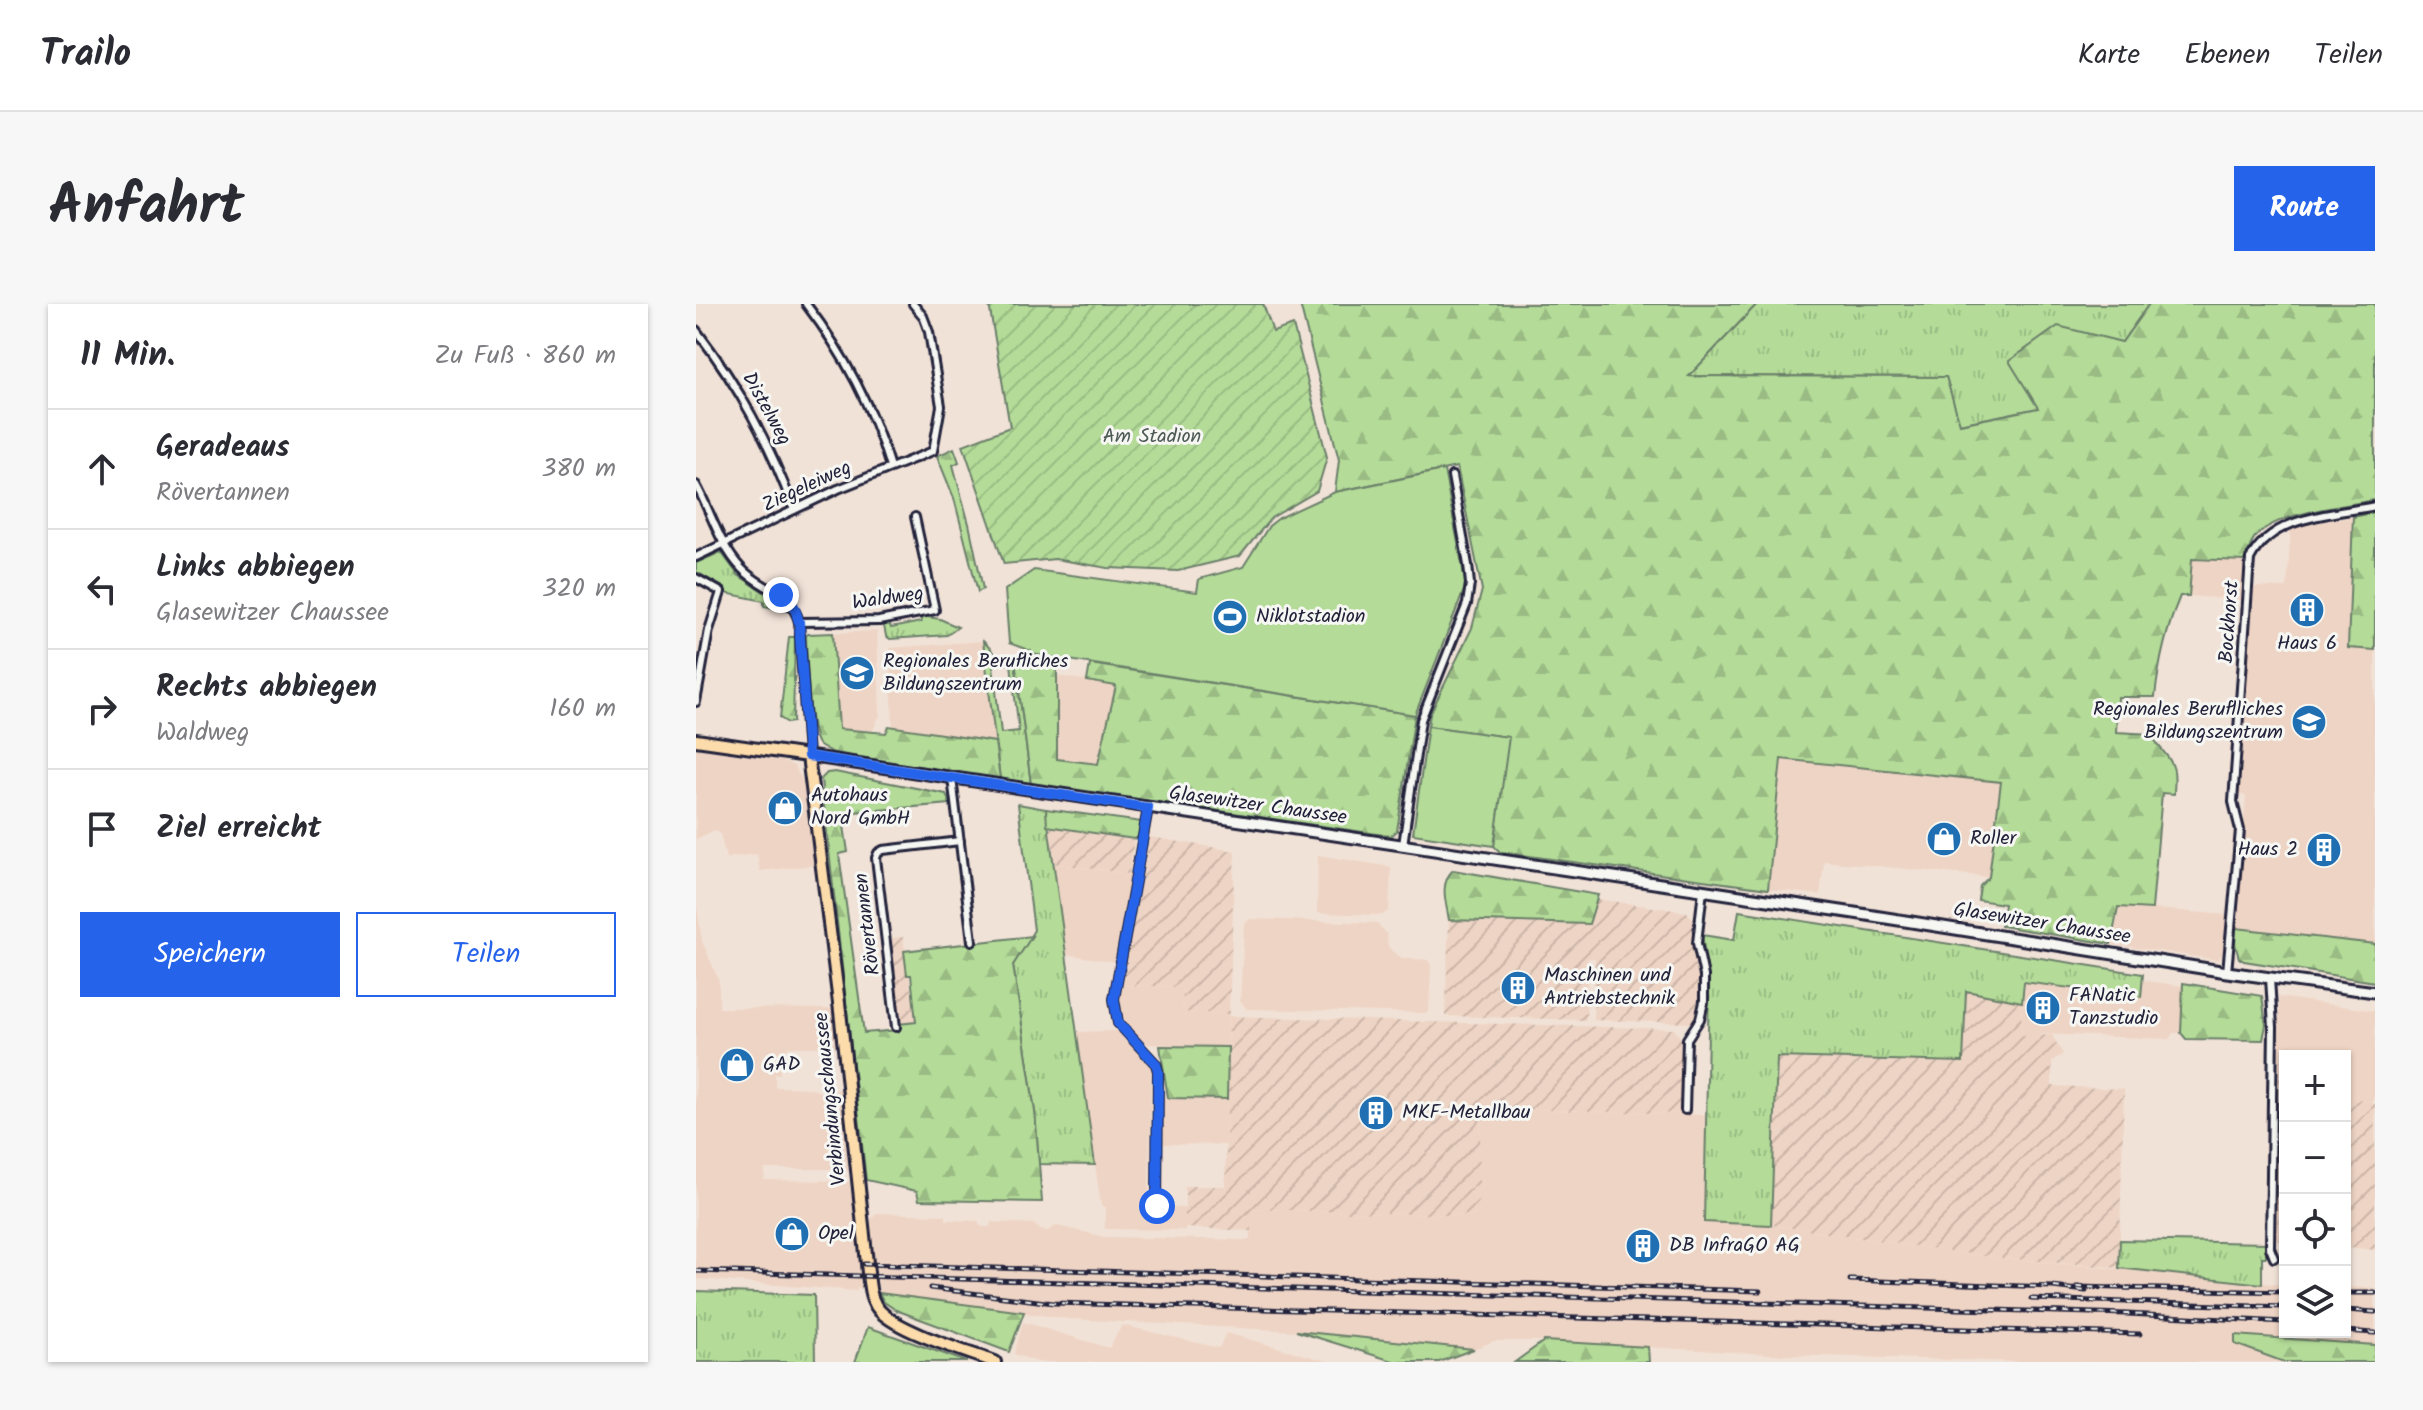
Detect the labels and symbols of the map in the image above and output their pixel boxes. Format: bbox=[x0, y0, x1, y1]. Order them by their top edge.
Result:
street label: Distelweg bbox=[733, 366, 799, 452]
park label: Am Stadion bbox=[1103, 421, 1201, 453]
street label: Ziegeleiweg bbox=[757, 452, 857, 522]
route end bbox=[763, 577, 799, 613]
street label: Waldweg bbox=[850, 578, 926, 620]
street label: Bockhorst bbox=[2211, 579, 2249, 664]
building icon: Haus 6 bbox=[2288, 591, 2326, 629]
sports icon: Niklotstadion bbox=[1211, 598, 1249, 636]
place label: Niklotstadion bbox=[1256, 601, 1365, 633]
place label: Haus 6 bbox=[2277, 628, 2337, 660]
place label: Regionales Berufliches Bildungszentrum bbox=[883, 646, 1069, 701]
school or university icon: Regionales Berufliches Bildungszentrum bbox=[838, 654, 876, 692]
place label: Regionales Beruflliches Bildungszentrum bbox=[2093, 694, 2283, 749]
school or university icon: Regionales Beruflliches Bildungszentrum bbox=[2290, 703, 2328, 741]
street label: Glasewitzer Chaussee bbox=[1167, 778, 1349, 834]
place label: Autohaus Nord GmbH bbox=[811, 780, 910, 835]
shop icon: Autohaus Nord GmbH bbox=[766, 789, 804, 827]
shop icon: Roller bbox=[1925, 820, 1963, 858]
place label: Roller bbox=[1970, 823, 2018, 855]
building icon: Haus 2 bbox=[2305, 831, 2343, 869]
place label: Haus 2 bbox=[2237, 834, 2298, 866]
street label: Rövertannen bbox=[846, 871, 890, 977]
street label: Glasewitzer Chaussee bbox=[1951, 894, 2133, 954]
place label: Maschinen und Antriebstechnik bbox=[1544, 960, 1676, 1015]
building icon: Maschinen und Antriebstechnik bbox=[1499, 969, 1537, 1007]
place label: FANatic Tanzstudio bbox=[2069, 980, 2158, 1035]
building icon: FANatic Tanzstudio bbox=[2024, 989, 2062, 1027]
street label: Verbindungschaussee bbox=[806, 1011, 856, 1187]
shop icon: GAD bbox=[718, 1046, 756, 1084]
place label: GAD bbox=[763, 1049, 800, 1081]
building icon: MKF-Metallbau bbox=[1357, 1094, 1395, 1132]
place label: MKF-Metallbau bbox=[1402, 1097, 1531, 1129]
route start bbox=[1139, 1188, 1175, 1224]
shop icon: Opel bbox=[773, 1215, 811, 1253]
place label: Opel bbox=[818, 1218, 854, 1250]
building icon: DB InfraGO AG bbox=[1624, 1227, 1662, 1265]
place label: DB InfraGO AG bbox=[1669, 1230, 1800, 1262]

